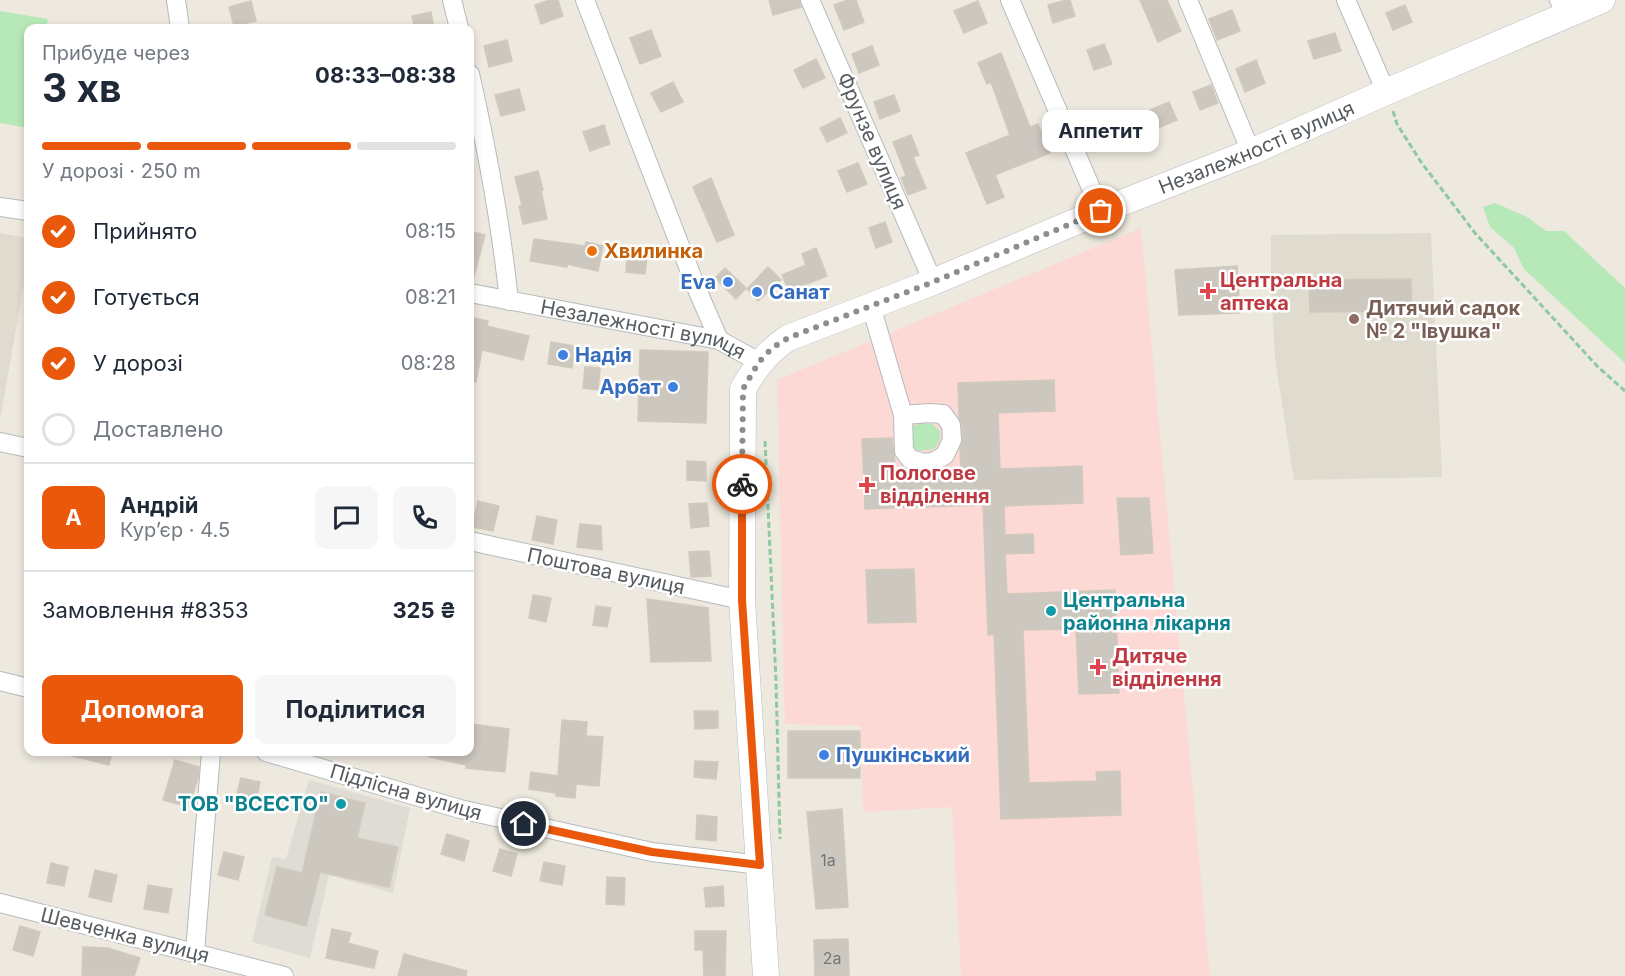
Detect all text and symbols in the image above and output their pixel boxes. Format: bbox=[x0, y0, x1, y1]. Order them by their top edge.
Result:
text: Прибуде через bbox=[42, 41, 190, 65]
text: 08:33–08:38 bbox=[315, 62, 456, 88]
text: 3 хв bbox=[42, 64, 122, 111]
street label: Фрунзе вулиця bbox=[832, 69, 912, 213]
street label: Незалежності вулиця bbox=[1155, 96, 1358, 199]
callout: Аппетит bbox=[1042, 109, 1160, 151]
text: Аппетит bbox=[1058, 119, 1143, 143]
text: У дорозі · 250 m bbox=[42, 159, 201, 183]
pin bbox=[1075, 185, 1126, 236]
icon: bag bbox=[1084, 194, 1117, 227]
icon: check bbox=[42, 215, 75, 248]
text: Прийнято bbox=[93, 218, 197, 244]
text: 08:15 bbox=[405, 219, 456, 243]
place label: Хвилинка bbox=[604, 239, 703, 263]
marker: Хвилинка bbox=[585, 244, 599, 258]
place label: Центральна аптека bbox=[1220, 268, 1342, 315]
place label: Eva bbox=[680, 270, 716, 294]
marker: Eva bbox=[721, 275, 735, 289]
place label: Санат bbox=[769, 280, 830, 304]
icon: check bbox=[42, 281, 75, 314]
text: Готується bbox=[93, 284, 200, 310]
marker: Центральна аптека bbox=[1201, 284, 1215, 298]
text: 08:21 bbox=[405, 285, 456, 309]
marker: Санат bbox=[750, 285, 764, 299]
street label: Незалежності вулиця bbox=[539, 295, 750, 364]
place label: Дитячий садок № 2 "Івушка" bbox=[1366, 296, 1520, 343]
marker: Дитячий садок № 2 "Івушка" bbox=[1347, 312, 1361, 326]
place label: Надiя bbox=[575, 343, 632, 367]
icon: check bbox=[42, 347, 75, 380]
marker: Надiя bbox=[556, 348, 570, 362]
text: У дорозі bbox=[93, 350, 183, 376]
text: 08:28 bbox=[401, 351, 456, 375]
place label: Арбат bbox=[599, 375, 661, 399]
marker: Арбат bbox=[666, 380, 680, 394]
text: Доставлено bbox=[93, 416, 224, 442]
courier bbox=[712, 454, 772, 514]
place label: Пологове відділення bbox=[880, 461, 990, 508]
icon: bike bbox=[726, 468, 759, 501]
marker: Пологове відділення bbox=[858, 476, 876, 494]
button: chat bbox=[315, 486, 378, 549]
button: phone bbox=[393, 486, 456, 549]
text: Андрій bbox=[120, 492, 198, 518]
text: А bbox=[65, 504, 82, 530]
text: Кур’єр · 4.5 bbox=[120, 518, 230, 542]
street label: Поштова вулиця bbox=[525, 543, 687, 599]
place label: Центральна районна лікарня bbox=[1063, 588, 1231, 635]
text: Замовлення #8353 bbox=[42, 597, 248, 623]
text: 325 ₴ bbox=[392, 597, 456, 623]
marker: Центральна районна лікарня bbox=[1044, 604, 1058, 618]
place label: Дитяче відділення bbox=[1112, 644, 1222, 691]
marker: Дитяче відділення bbox=[1089, 658, 1107, 676]
button: Допомога bbox=[42, 675, 243, 744]
button: Поділитися bbox=[255, 675, 456, 744]
place label: Пушкінський bbox=[836, 743, 970, 767]
marker: Пушкінський bbox=[817, 748, 831, 762]
street label: Підлісна вулиця bbox=[327, 759, 485, 825]
place label: ТОВ "ВСЕСТО" bbox=[178, 792, 329, 816]
marker: ТОВ "ВСЕСТО" bbox=[334, 797, 348, 811]
pin bbox=[498, 798, 549, 849]
icon: home bbox=[507, 807, 540, 840]
house number: 1а bbox=[820, 850, 836, 870]
street label: Шевченка вулиця bbox=[38, 902, 212, 968]
house number: 2а bbox=[823, 948, 841, 968]

